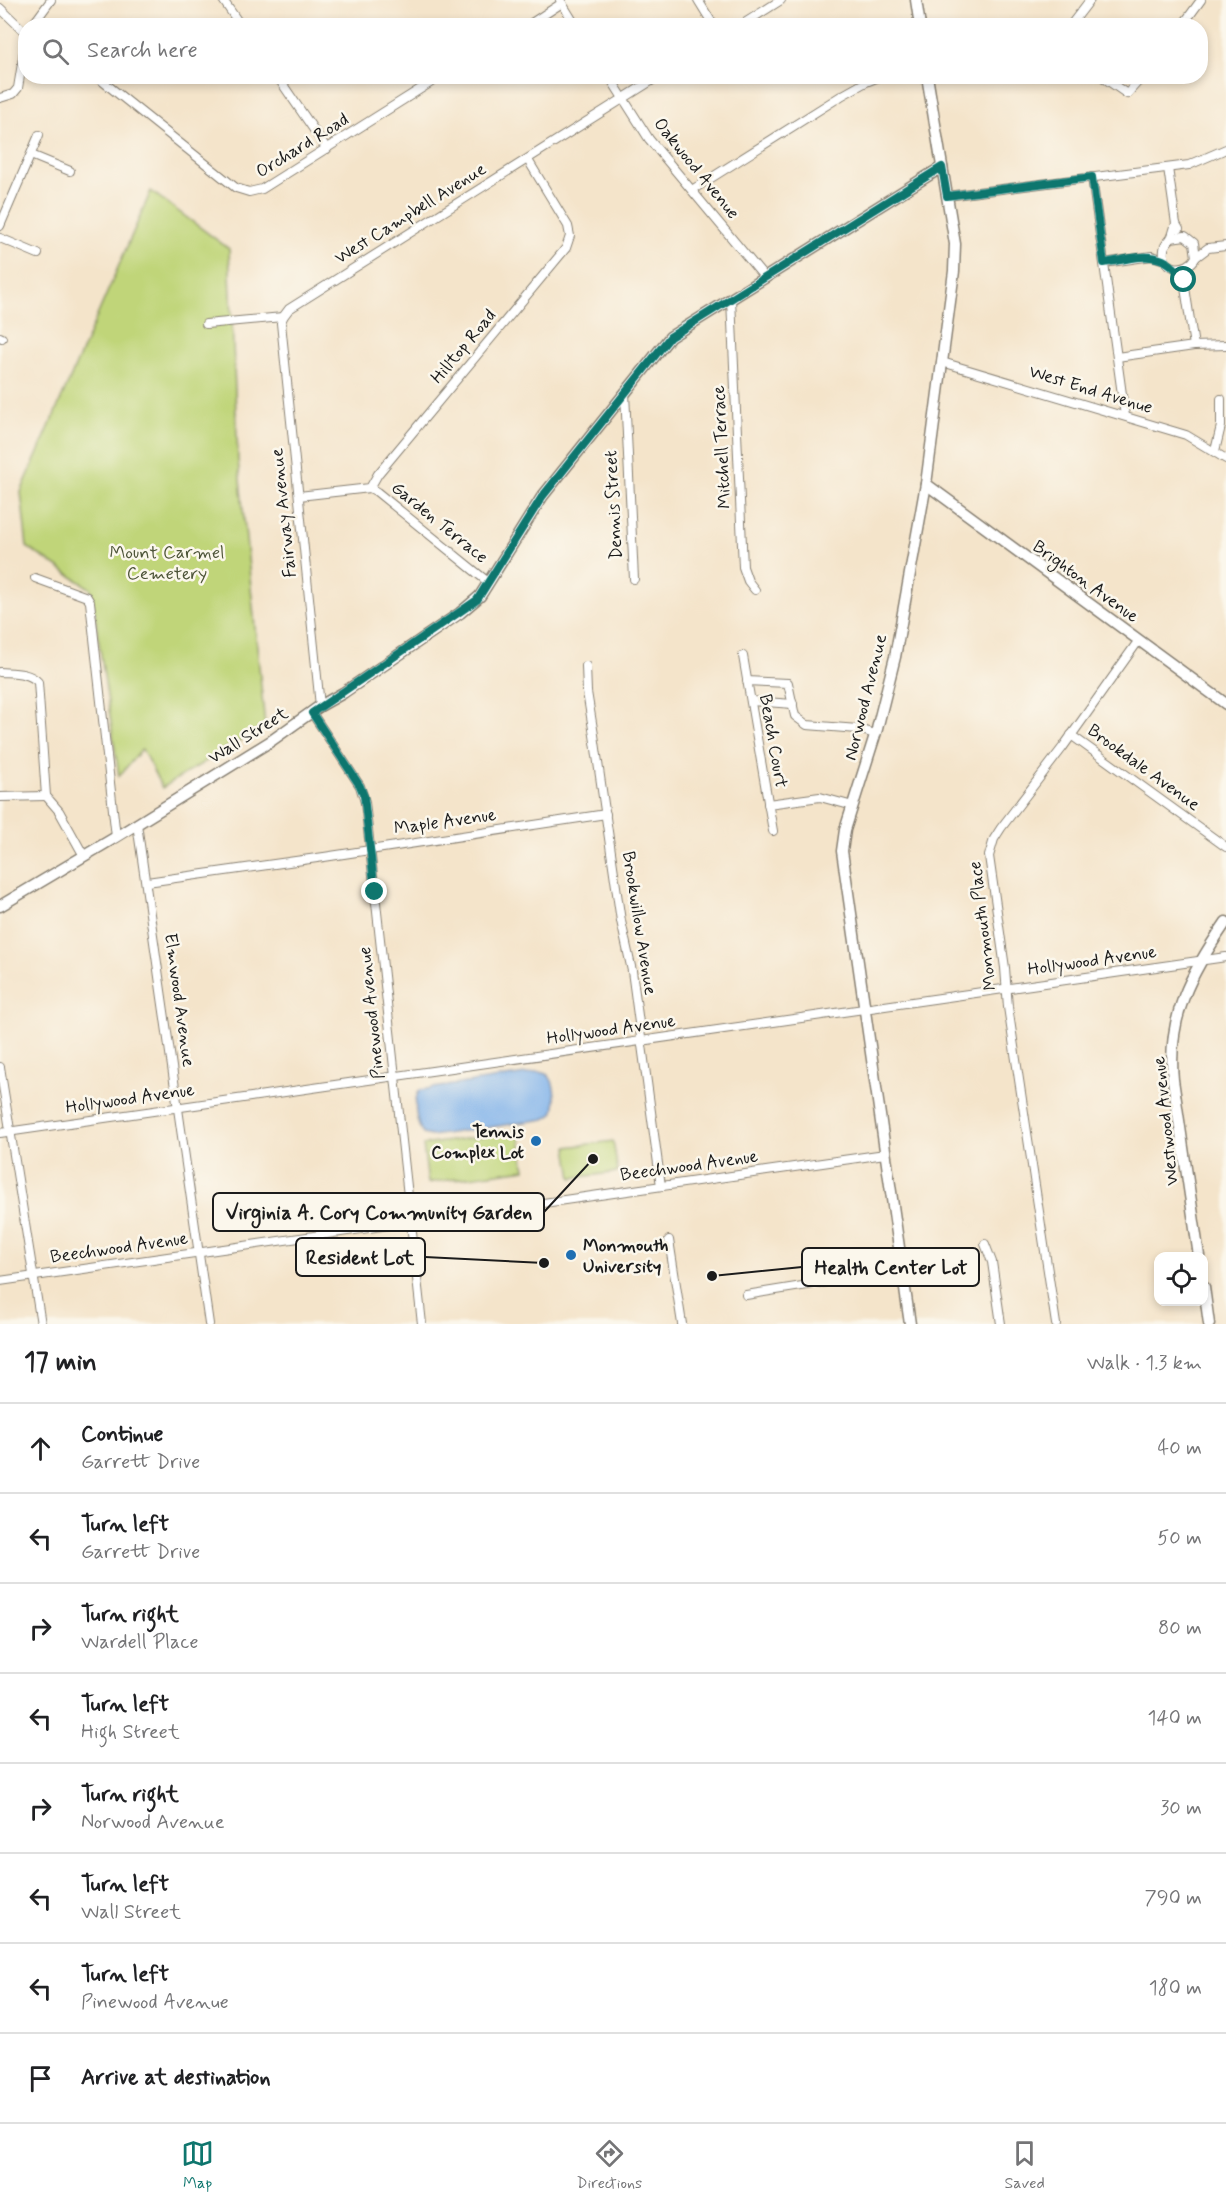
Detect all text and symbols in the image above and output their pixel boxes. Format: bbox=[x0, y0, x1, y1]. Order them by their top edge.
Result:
search box bbox=[18, 18, 1208, 84]
icon: search bbox=[39, 35, 72, 68]
text: Search here bbox=[87, 37, 198, 65]
street label: Orchard Road bbox=[252, 108, 353, 184]
street label: Oakwood Avenue bbox=[648, 113, 745, 225]
street label: West Campbell Avenue bbox=[330, 157, 491, 270]
route start bbox=[1170, 266, 1196, 292]
street label: Hilltop Road bbox=[426, 304, 502, 389]
street label: West End Avenue bbox=[1026, 360, 1155, 420]
street label: Mitchell Terrace bbox=[707, 385, 737, 509]
street label: Fairway Avenue bbox=[265, 447, 303, 579]
street label: Dennis Street bbox=[599, 449, 629, 560]
street label: Garden Terrace bbox=[386, 476, 493, 569]
street label: Brighton Avenue bbox=[1027, 535, 1143, 629]
park label: Mount Carmel Cemetery bbox=[109, 541, 225, 586]
street label: Norwood Avenue bbox=[839, 632, 893, 763]
street label: Beach Court bbox=[753, 692, 793, 790]
street label: Wall Street bbox=[204, 702, 293, 770]
street label: Brookdale Avenue bbox=[1082, 719, 1205, 817]
street label: Maple Avenue bbox=[392, 803, 498, 841]
street label: Brookwillow Avenue bbox=[616, 850, 662, 997]
street label: Monmouth Place bbox=[963, 860, 1003, 992]
route end bbox=[361, 878, 387, 904]
street label: Elmwood Avenue bbox=[158, 932, 200, 1069]
street label: Hollywood Avenue bbox=[1026, 940, 1158, 982]
street label: Pinewood Avenue bbox=[353, 946, 391, 1080]
street label: Hollywood Avenue bbox=[545, 1009, 677, 1051]
street label: Westwood Avenue bbox=[1147, 1055, 1185, 1187]
street label: Hollywood Avenue bbox=[64, 1078, 196, 1120]
place label: Tennis Complex Lot bbox=[431, 1120, 524, 1165]
marker: Tennis Complex Lot bbox=[529, 1134, 543, 1148]
street label: Beechwood Avenue bbox=[619, 1144, 760, 1188]
callout: Virginia A. Cory Community Garden bbox=[213, 1193, 544, 1231]
text: Virginia A. Cory Community Garden bbox=[226, 1200, 532, 1229]
street label: Beechwood Avenue bbox=[49, 1226, 190, 1270]
place label: Monmouth University bbox=[583, 1234, 669, 1279]
callout: Resident Lot bbox=[296, 1238, 425, 1276]
text: Resident Lot bbox=[306, 1245, 416, 1272]
marker: Monmouth University bbox=[564, 1248, 578, 1262]
callout: Health Center Lot bbox=[802, 1248, 979, 1286]
map controls bbox=[1154, 1252, 1208, 1306]
button: locate bbox=[1154, 1252, 1208, 1306]
text: Health Center Lot bbox=[815, 1255, 968, 1282]
text: 17 min bbox=[24, 1346, 97, 1380]
text: Walk · 1.3 km bbox=[1087, 1350, 1202, 1377]
text: Continue bbox=[81, 1421, 163, 1449]
icon: ahead bbox=[24, 1432, 57, 1465]
text: 40 m bbox=[1158, 1435, 1202, 1462]
text: Garrett Drive bbox=[81, 1449, 200, 1476]
text: Turn left bbox=[81, 1511, 169, 1539]
icon: left bbox=[24, 1522, 57, 1555]
text: 50 m bbox=[1157, 1525, 1202, 1552]
text: Garrett Drive bbox=[81, 1539, 200, 1566]
text: Turn right bbox=[81, 1601, 179, 1629]
icon: right bbox=[24, 1612, 57, 1645]
text: 80 m bbox=[1158, 1615, 1202, 1642]
text: Wardell Place bbox=[81, 1629, 199, 1656]
text: Turn left bbox=[81, 1691, 169, 1719]
icon: left bbox=[24, 1702, 57, 1735]
text: 140 m bbox=[1148, 1705, 1202, 1732]
text: High Street bbox=[81, 1719, 180, 1746]
text: Turn right bbox=[81, 1781, 179, 1809]
icon: right bbox=[24, 1792, 57, 1825]
text: 30 m bbox=[1160, 1795, 1202, 1822]
text: Norwood Avenue bbox=[81, 1809, 225, 1836]
text: Turn left bbox=[81, 1871, 169, 1899]
icon: left bbox=[24, 1882, 57, 1915]
text: 790 m bbox=[1145, 1885, 1202, 1912]
text: Wall Street bbox=[81, 1899, 181, 1926]
text: Turn left bbox=[81, 1961, 169, 1989]
icon: left bbox=[24, 1972, 57, 2005]
text: 180 m bbox=[1149, 1975, 1202, 2002]
text: Pinewood Avenue bbox=[81, 1989, 229, 2016]
icon: arrive bbox=[24, 2062, 57, 2095]
text: Arrive at destination bbox=[81, 2064, 271, 2092]
tab: Map bbox=[181, 2137, 214, 2194]
tab: Directions bbox=[576, 2137, 642, 2194]
tab: Saved bbox=[1004, 2137, 1045, 2194]

